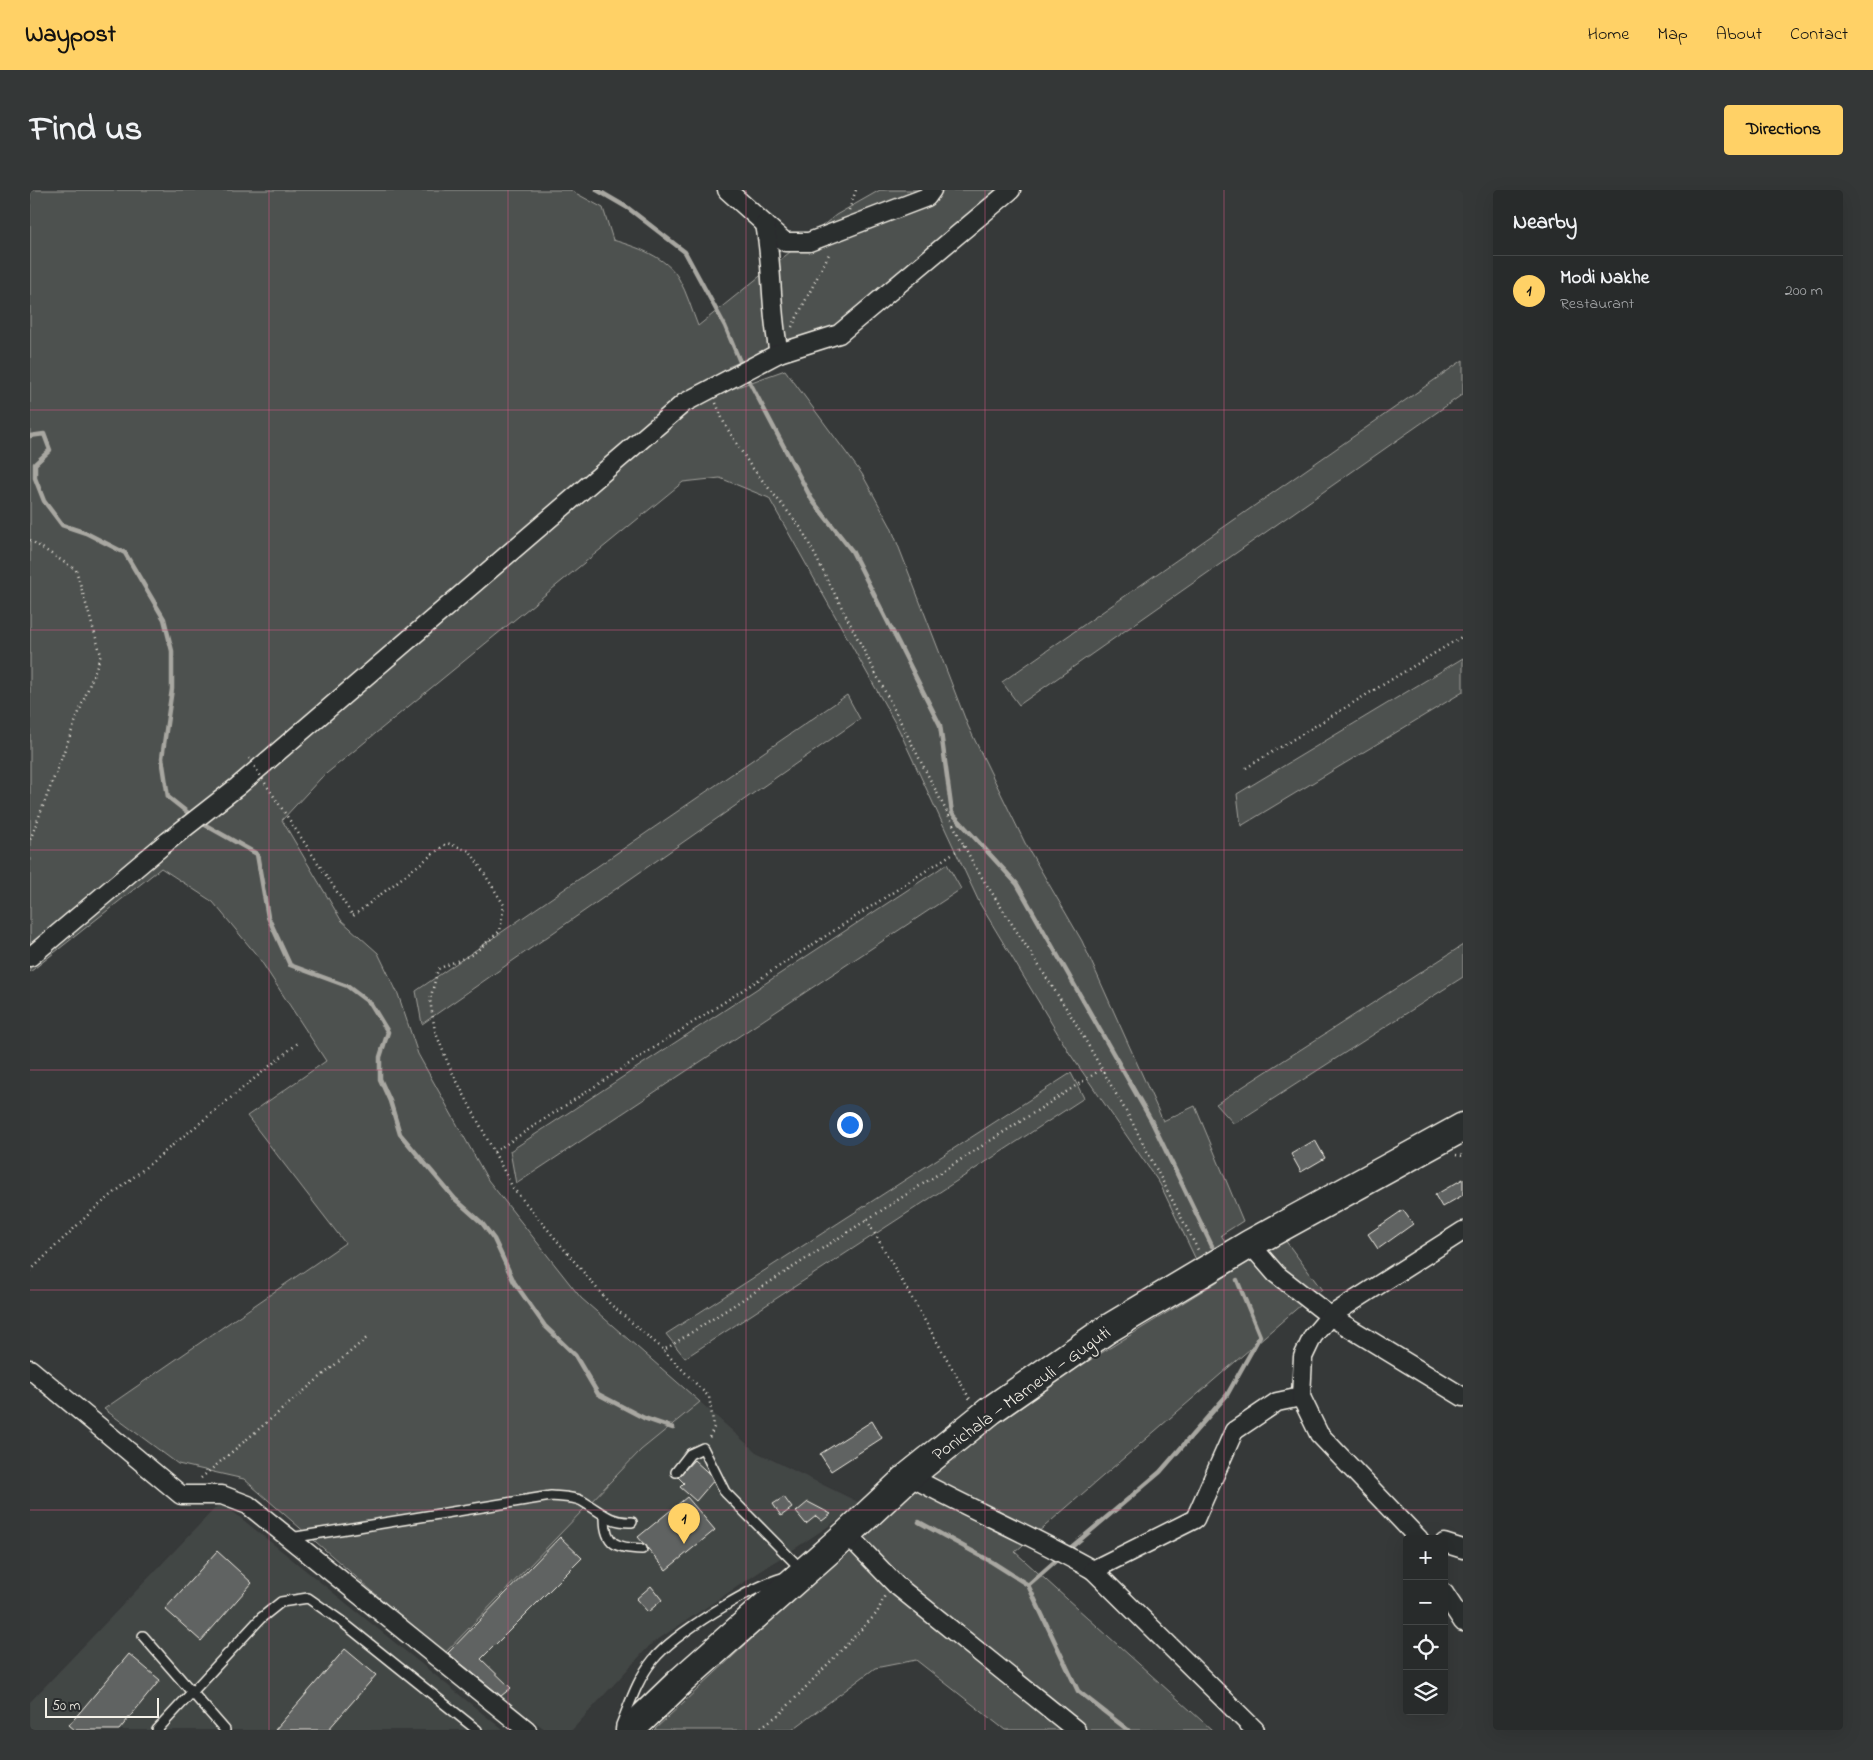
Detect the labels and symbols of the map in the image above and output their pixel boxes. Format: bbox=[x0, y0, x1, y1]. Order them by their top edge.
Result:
your location bbox=[837, 1112, 863, 1138]
street label: Ponichala — Marneuli — Guguti bbox=[928, 1321, 1117, 1469]
pin: 1 bbox=[668, 1503, 700, 1544]
scale bar bbox=[45, 1695, 159, 1718]

